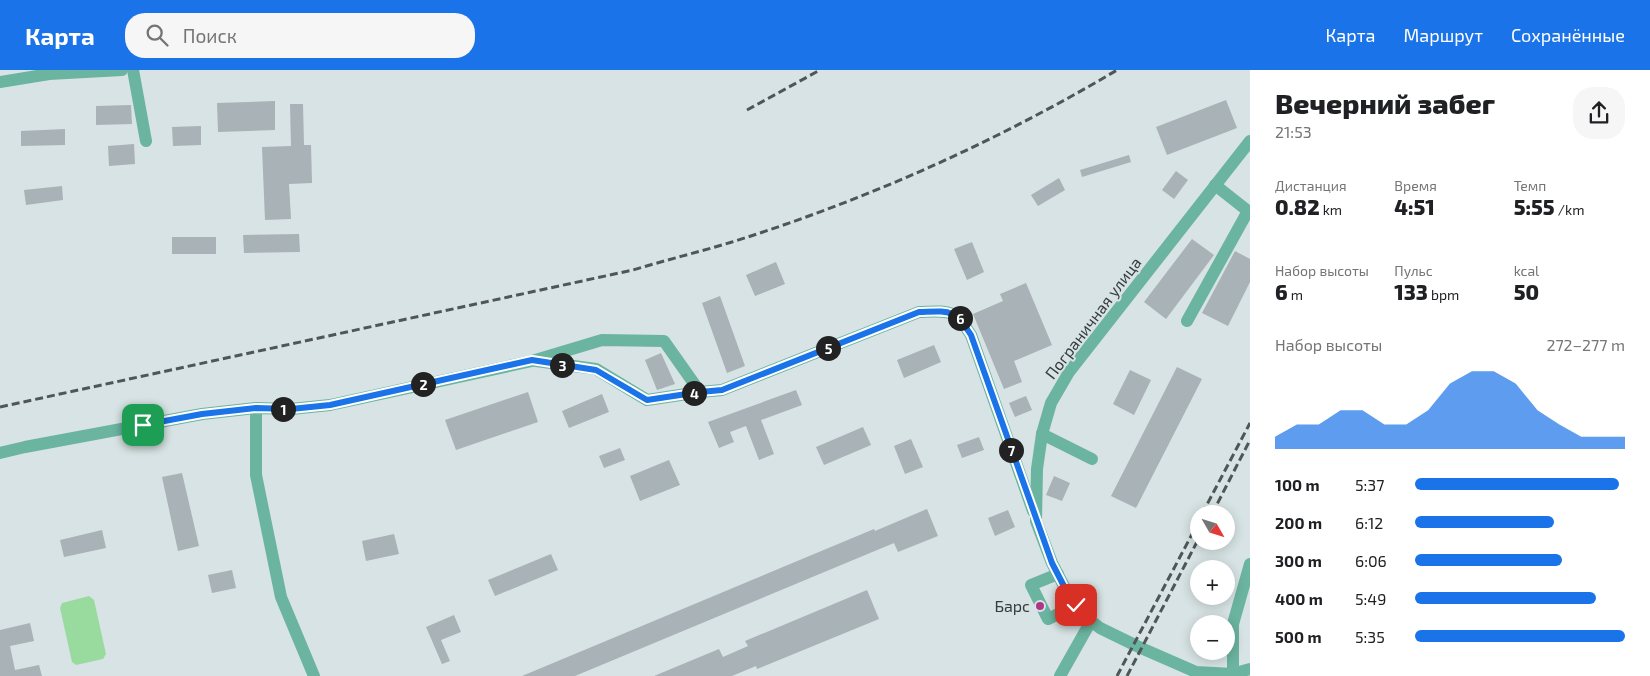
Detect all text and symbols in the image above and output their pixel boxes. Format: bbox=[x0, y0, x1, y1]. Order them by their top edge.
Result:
search box bbox=[125, 13, 475, 58]
text: Карта bbox=[25, 21, 95, 50]
icon: search bbox=[143, 21, 171, 49]
text: Поиск bbox=[183, 24, 237, 47]
text: Карта bbox=[1325, 24, 1375, 46]
text: Маршрут bbox=[1403, 24, 1483, 46]
text: Сохранённые bbox=[1511, 24, 1625, 46]
text: Вечерний забег bbox=[1275, 86, 1495, 120]
button: share bbox=[1573, 87, 1625, 139]
text: 21:53 bbox=[1275, 122, 1312, 141]
text: Дистанция bbox=[1275, 177, 1347, 194]
text: Время bbox=[1394, 177, 1437, 194]
text: Темп bbox=[1514, 177, 1546, 194]
text: 0.82 bbox=[1275, 194, 1320, 219]
text: 4:51 bbox=[1394, 194, 1435, 219]
text: 5:55 bbox=[1514, 194, 1555, 219]
text: km bbox=[1320, 201, 1342, 218]
text: /km bbox=[1555, 201, 1584, 218]
street label: Пограничная улица bbox=[1041, 253, 1145, 383]
text: Набор высоты bbox=[1275, 262, 1369, 279]
text: Пульс bbox=[1394, 262, 1433, 279]
text: kcal bbox=[1514, 262, 1539, 279]
text: 6 bbox=[1275, 279, 1288, 304]
text: 133 bbox=[1394, 279, 1428, 304]
text: 50 bbox=[1514, 279, 1539, 304]
text: m bbox=[1288, 286, 1303, 303]
text: bpm bbox=[1428, 286, 1459, 303]
pin: 6 bbox=[948, 306, 972, 330]
text: 6 bbox=[956, 310, 965, 327]
text: Набор высоты bbox=[1275, 335, 1382, 354]
text: 272–277 m bbox=[1546, 335, 1625, 354]
pin: 5 bbox=[816, 336, 840, 360]
text: 5 bbox=[825, 340, 832, 357]
pin: 3 bbox=[550, 352, 574, 378]
text: 3 bbox=[559, 357, 566, 374]
pin: 2 bbox=[410, 372, 436, 396]
text: 2 bbox=[419, 376, 428, 393]
pin: 4 bbox=[682, 380, 706, 406]
text: 4 bbox=[690, 385, 699, 402]
pin: 1 bbox=[270, 396, 296, 422]
text: 1 bbox=[280, 401, 287, 418]
pin bbox=[122, 404, 164, 446]
icon: arrive bbox=[129, 411, 157, 439]
pin: 7 bbox=[998, 438, 1024, 462]
text: 7 bbox=[1008, 442, 1015, 459]
text: 100 m bbox=[1275, 475, 1320, 494]
text: 5:37 bbox=[1355, 475, 1384, 494]
north arrow bbox=[1190, 505, 1235, 550]
map controls bbox=[1190, 505, 1235, 660]
text: 200 m bbox=[1275, 513, 1322, 532]
text: 6:12 bbox=[1355, 513, 1383, 532]
text: 300 m bbox=[1275, 551, 1322, 570]
text: 6:06 bbox=[1355, 551, 1387, 570]
button: + bbox=[1190, 560, 1235, 605]
pin bbox=[1055, 584, 1097, 626]
text: 400 m bbox=[1275, 589, 1323, 608]
text: 5:49 bbox=[1355, 589, 1386, 608]
icon: check bbox=[1062, 591, 1090, 619]
place label: Барс bbox=[994, 596, 1030, 615]
marker: Барс bbox=[1034, 600, 1046, 612]
button: − bbox=[1190, 615, 1235, 660]
text: 500 m bbox=[1275, 627, 1322, 646]
text: 5:35 bbox=[1355, 627, 1385, 646]

